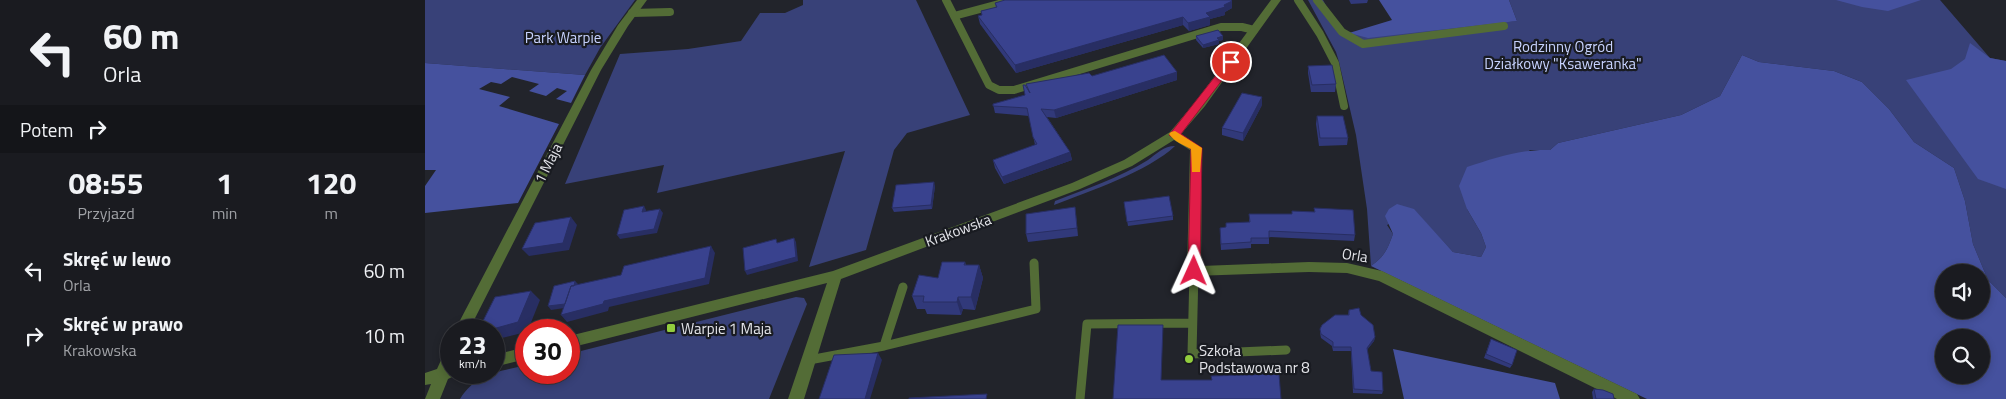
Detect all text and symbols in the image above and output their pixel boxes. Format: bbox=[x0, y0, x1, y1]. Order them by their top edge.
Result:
text: 60 m bbox=[103, 9, 179, 63]
icon: left bbox=[20, 20, 85, 85]
park label: Park Warpie bbox=[525, 26, 601, 49]
park label: Rodzinny Ogród Działkowy "Ksaweranka" bbox=[1484, 35, 1642, 75]
pin bbox=[1210, 41, 1252, 83]
icon: arrive bbox=[1217, 48, 1245, 76]
text: Orla bbox=[103, 57, 141, 91]
text: Potem bbox=[20, 115, 73, 144]
icon: right bbox=[83, 115, 111, 143]
street label: 1 Maja bbox=[528, 138, 568, 187]
text: 08:55 bbox=[69, 160, 143, 206]
text: 1 bbox=[216, 160, 233, 206]
text: 120 bbox=[306, 160, 356, 206]
text: Przyjazd bbox=[77, 201, 135, 225]
text: min bbox=[212, 201, 237, 225]
text: m bbox=[325, 201, 338, 225]
street label: Krakowska bbox=[922, 207, 995, 253]
street label: Orla bbox=[1340, 242, 1370, 268]
text: Skręć w lewo bbox=[63, 244, 171, 273]
position arrow bbox=[1167, 244, 1219, 296]
text: 60 m bbox=[364, 256, 405, 285]
icon: left bbox=[20, 257, 48, 285]
map controls bbox=[1935, 264, 1990, 384]
button: sound bbox=[1935, 264, 1990, 319]
text: Orla bbox=[63, 273, 91, 297]
text: Skręć w prawo bbox=[63, 309, 183, 338]
place label: Warpie 1 Maja bbox=[681, 317, 772, 340]
speed limit sign: 30 bbox=[515, 319, 580, 384]
text: 10 m bbox=[364, 321, 405, 350]
icon: right bbox=[20, 322, 48, 350]
marker: Warpie 1 Maja bbox=[665, 322, 677, 334]
text: 23 bbox=[458, 326, 487, 364]
button: search bbox=[1935, 329, 1990, 384]
text: Krakowska bbox=[63, 338, 137, 362]
place label: Szkoła Podstawowa nr 8 bbox=[1199, 339, 1310, 379]
marker: Szkoła Podstawowa nr 8 bbox=[1183, 353, 1195, 365]
text: km/h bbox=[459, 354, 486, 373]

